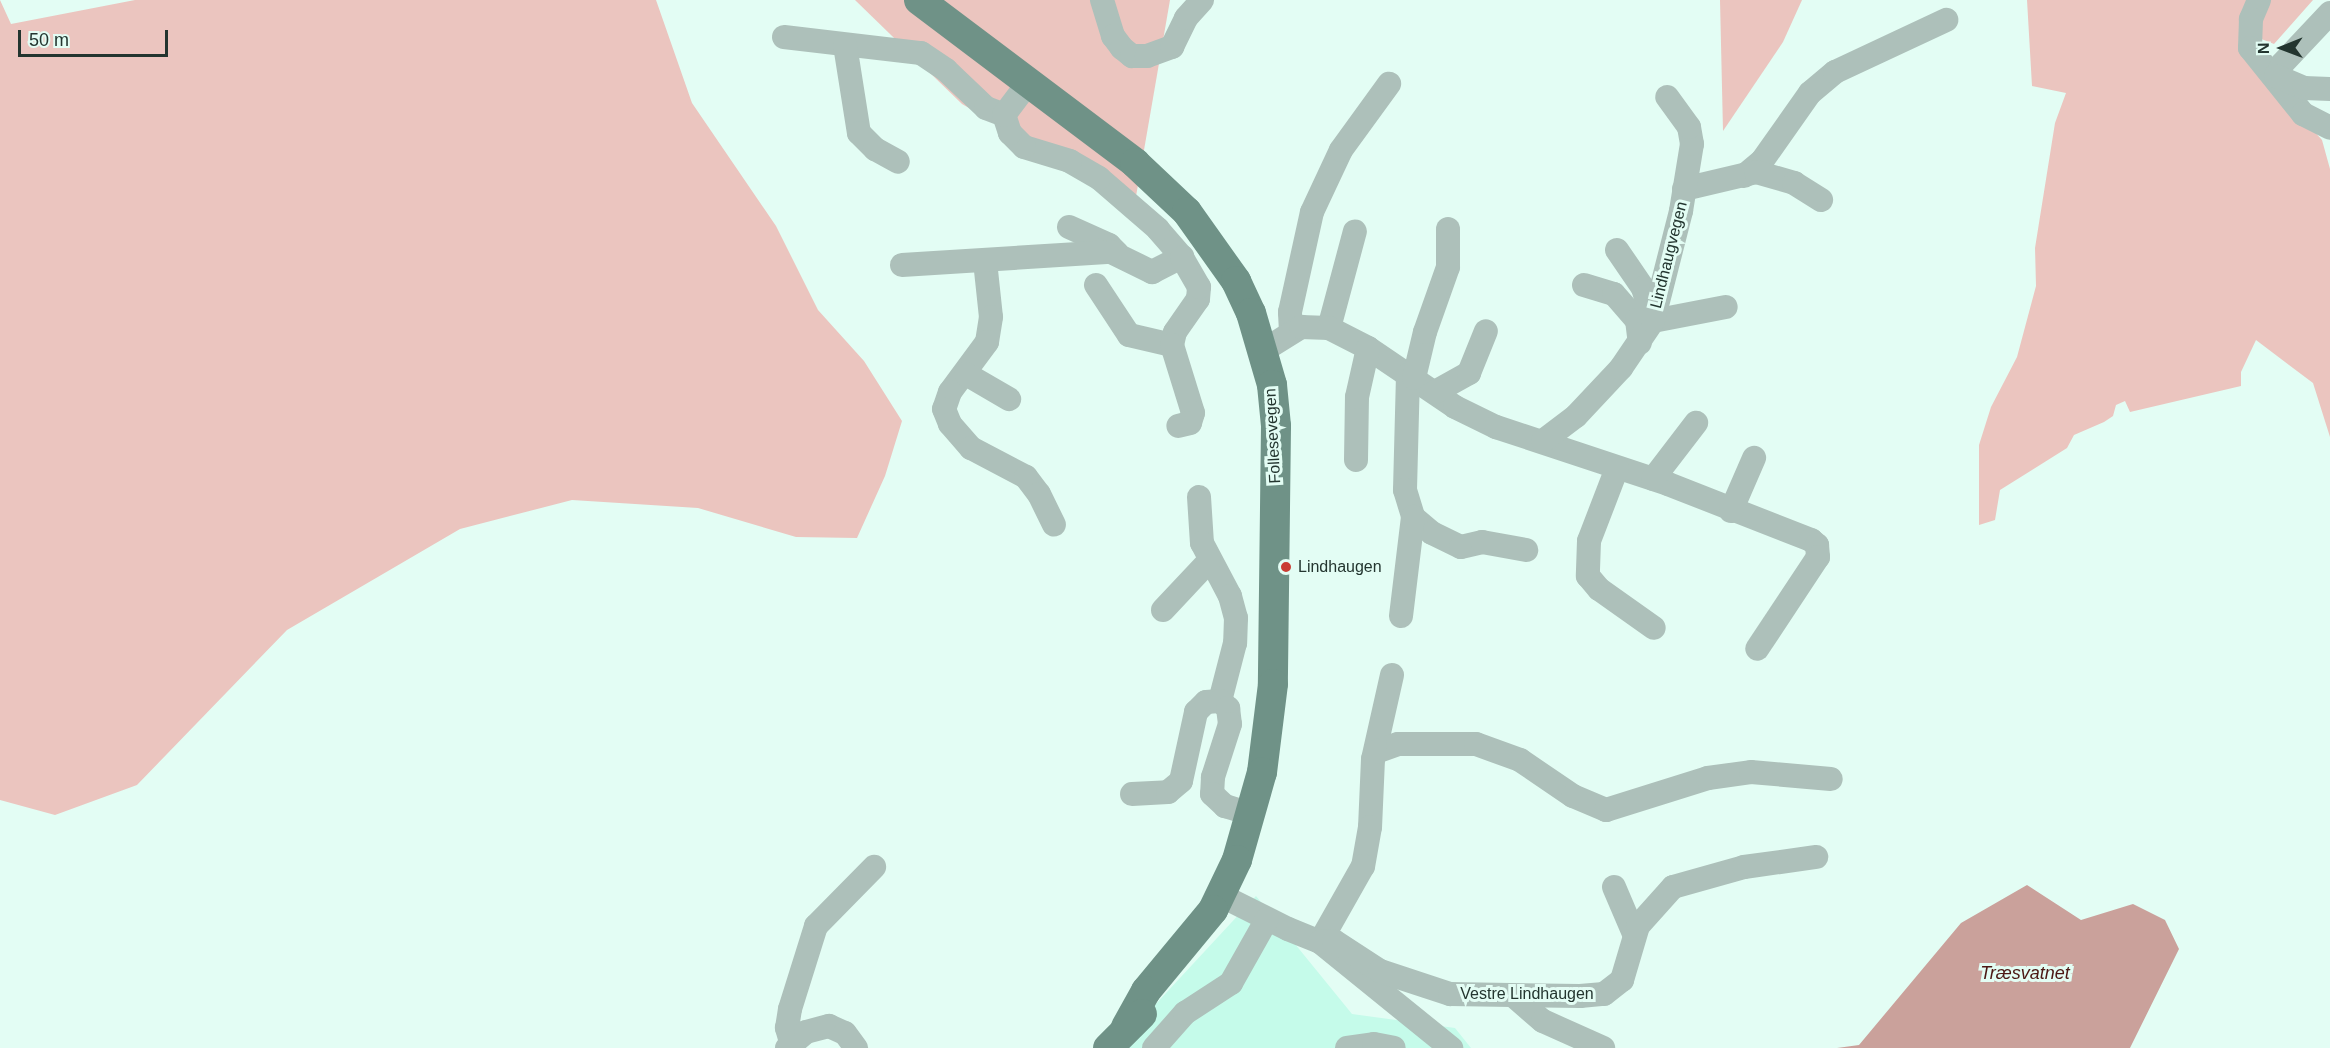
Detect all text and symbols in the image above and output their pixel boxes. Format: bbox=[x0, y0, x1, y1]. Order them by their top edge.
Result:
scale bar bbox=[21, 18, 171, 56]
north arrow bbox=[2252, 18, 2312, 78]
text: 50 m bbox=[29, 30, 69, 50]
text: N bbox=[2255, 42, 2272, 54]
street label: Lindhaugvegen bbox=[1646, 200, 1692, 310]
street label: Follesevegen bbox=[1261, 388, 1285, 484]
place label: Lindhaugen bbox=[1298, 557, 1382, 577]
marker: Lindhaugen bbox=[1279, 560, 1293, 574]
water label: Træsvatnet bbox=[1980, 962, 2070, 984]
street label: Vestre Lindhaugen bbox=[1460, 984, 1594, 1004]

